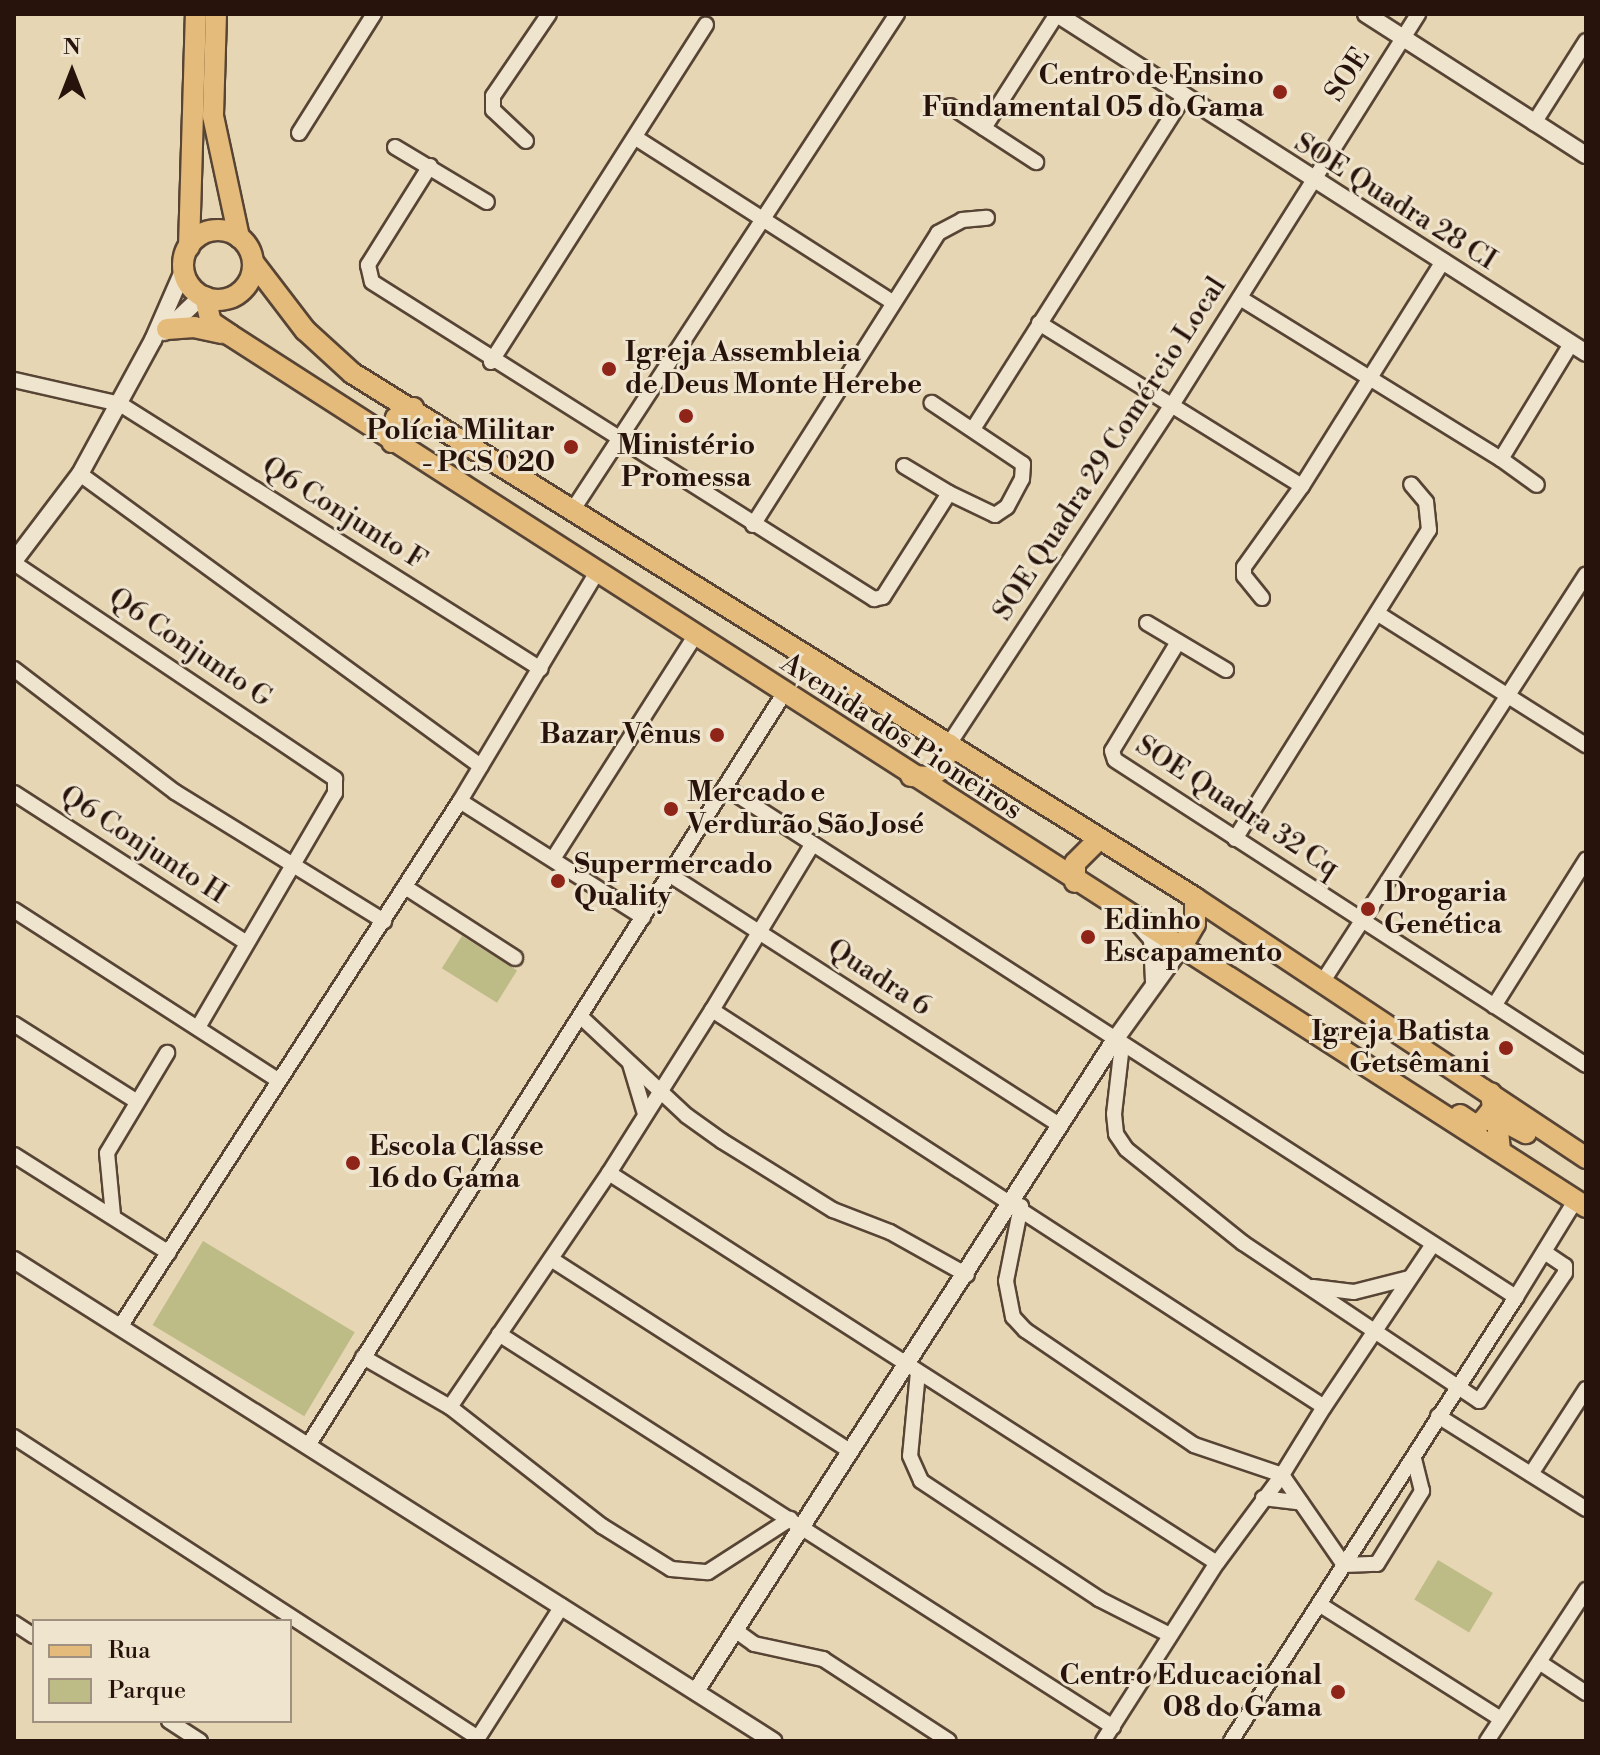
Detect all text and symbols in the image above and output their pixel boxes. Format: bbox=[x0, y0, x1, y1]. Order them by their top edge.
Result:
north arrow bbox=[32, 32, 112, 112]
text: N bbox=[63, 34, 81, 61]
street label: SOE bbox=[1318, 42, 1378, 108]
place label: Centro de Ensino Fundamental 05 do Gama bbox=[922, 59, 1264, 125]
marker: Centro de Ensino Fundamental 05 do Gama bbox=[1271, 83, 1289, 101]
street label: SOE Quadra 28 CI bbox=[1288, 126, 1502, 278]
street label: SOE Quadra 29 Comércio Local bbox=[986, 271, 1234, 627]
place label: Igreja Assembleia de Deus Monte Herebe bbox=[625, 336, 922, 402]
marker: Igreja Assembleia de Deus Monte Herebe bbox=[600, 360, 618, 378]
marker: Ministério Promessa bbox=[677, 407, 695, 425]
place label: Polícia Militar - PCS 020 bbox=[366, 414, 555, 480]
place label: Ministério Promessa bbox=[617, 429, 755, 495]
marker: Polícia Militar - PCS 020 bbox=[562, 438, 580, 456]
street label: Q6 Conjunto F bbox=[256, 450, 432, 578]
street label: Q6 Conjunto G bbox=[102, 581, 278, 715]
street label: Avenida dos Pioneiros bbox=[774, 646, 1028, 828]
place label: Bazar Vênus bbox=[540, 718, 701, 752]
marker: Bazar Vênus bbox=[708, 726, 726, 744]
street label: SOE Quadra 32 Cq bbox=[1129, 729, 1345, 885]
place label: Mercado e Verdurão São José bbox=[687, 776, 924, 842]
street label: Q6 Conjunto H bbox=[53, 779, 233, 911]
marker: Mercado e Verdurão São José bbox=[662, 800, 680, 818]
place label: Supermercado Quality bbox=[574, 848, 773, 914]
marker: Supermercado Quality bbox=[549, 872, 567, 890]
place label: Drogaria Genética bbox=[1384, 876, 1507, 942]
marker: Drogaria Genética bbox=[1359, 900, 1377, 918]
place label: Edinho Escapamento bbox=[1104, 904, 1282, 970]
marker: Edinho Escapamento bbox=[1079, 928, 1097, 946]
street label: Quadra 6 bbox=[821, 932, 937, 1024]
place label: Igreja Batista Getsêmani bbox=[1311, 1015, 1490, 1081]
marker: Igreja Batista Getsêmani bbox=[1497, 1039, 1515, 1057]
place label: Escola Classe 16 do Gama bbox=[369, 1130, 544, 1196]
marker: Escola Classe 16 do Gama bbox=[344, 1154, 362, 1172]
legend bbox=[32, 1619, 292, 1723]
text: Rua bbox=[108, 1636, 150, 1666]
place label: Centro Educacional 08 do Gama bbox=[1059, 1659, 1322, 1725]
text: Parque bbox=[108, 1676, 186, 1706]
marker: Centro Educacional 08 do Gama bbox=[1329, 1683, 1347, 1701]

